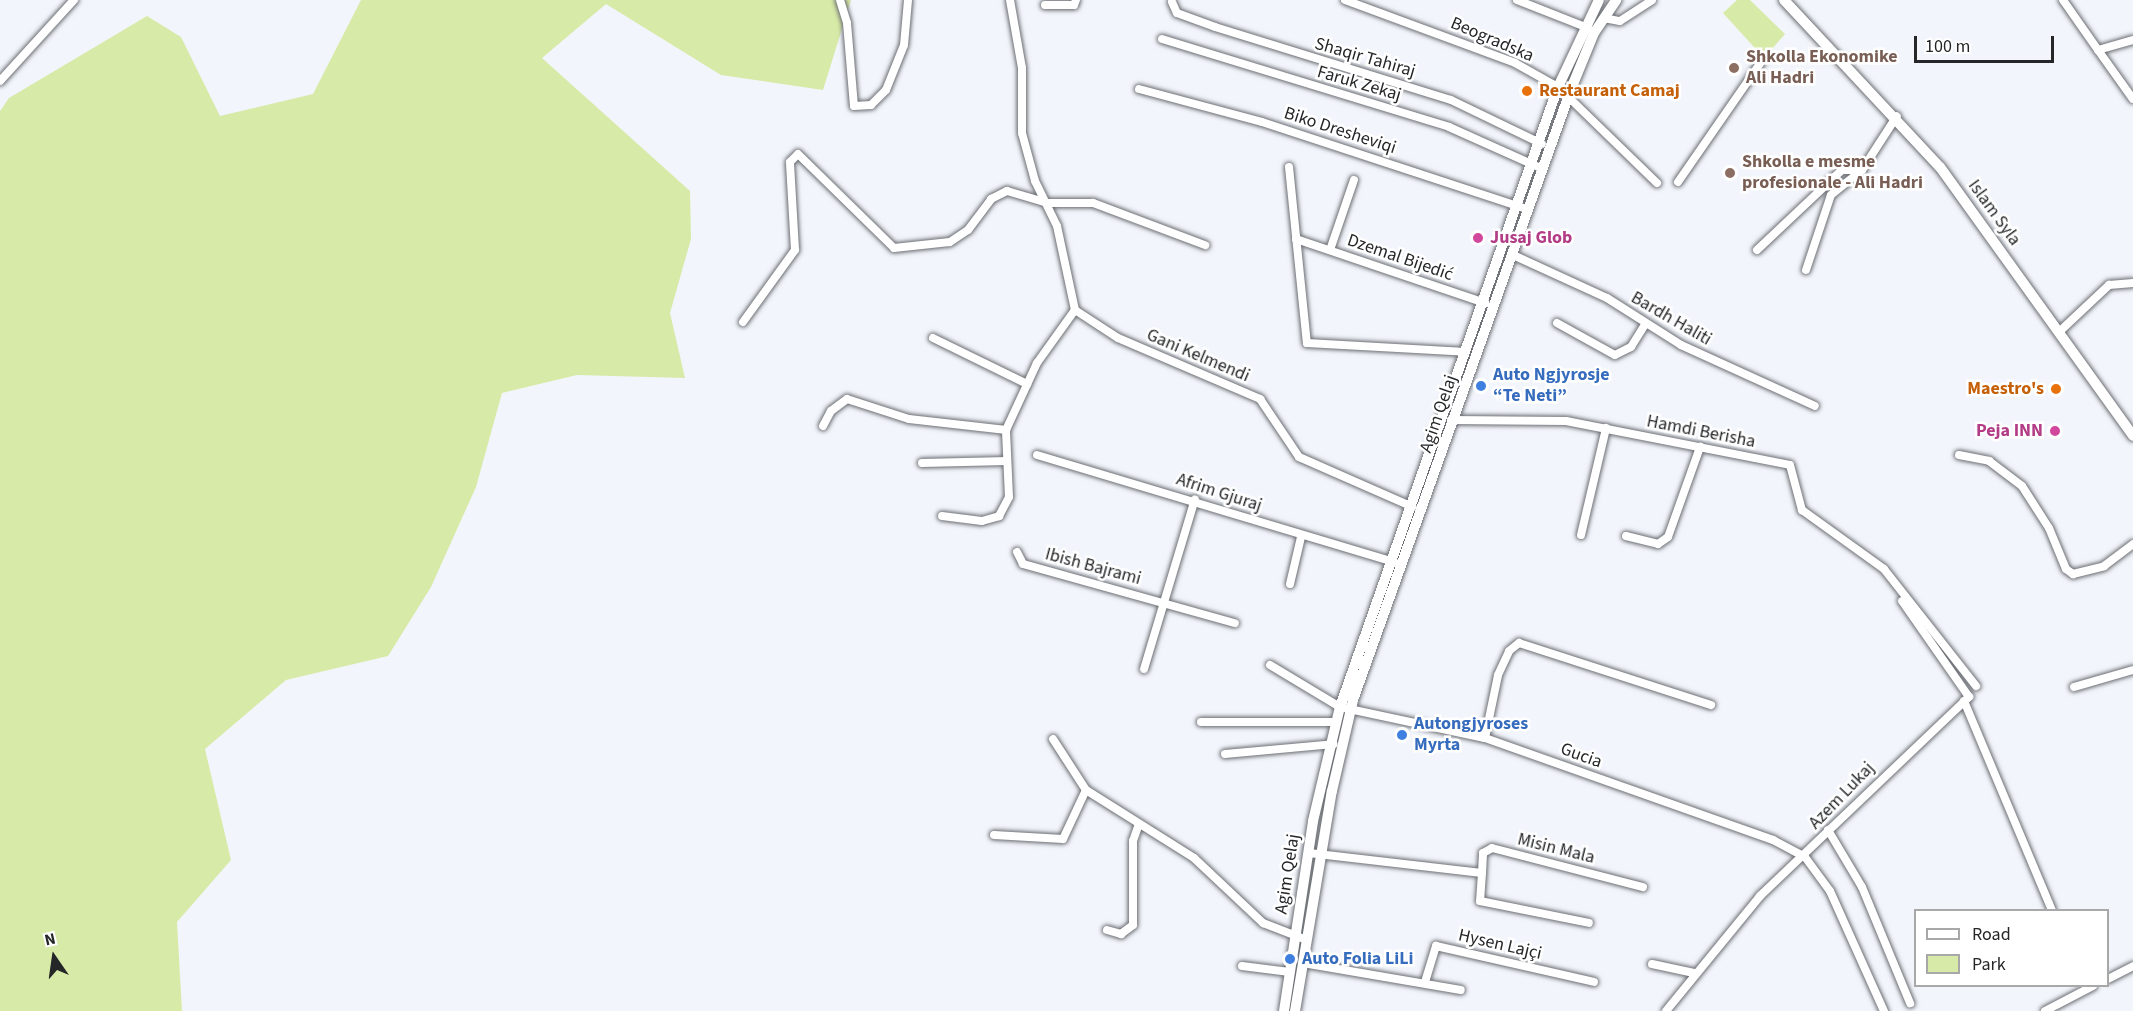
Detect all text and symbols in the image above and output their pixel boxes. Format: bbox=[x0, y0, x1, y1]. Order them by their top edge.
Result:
street label: Beogradska bbox=[1447, 13, 1537, 67]
scale bar bbox=[1917, 24, 2056, 62]
street label: Shaqir Tahiraj bbox=[1312, 33, 1418, 83]
text: 100 m bbox=[1925, 34, 1970, 59]
place label: Shkolla Ekonomike Ali Hadri bbox=[1746, 47, 1898, 90]
marker: Shkolla Ekonomike Ali Hadri bbox=[1727, 61, 1741, 75]
street label: Faruk Zekaj bbox=[1314, 62, 1404, 106]
place label: Restaurant Camaj bbox=[1539, 80, 1680, 102]
marker: Restaurant Camaj bbox=[1520, 84, 1534, 98]
street label: Biko Dresheviqi bbox=[1281, 103, 1399, 159]
place label: Shkolla e mesme profesionale - Ali Hadri bbox=[1742, 152, 1923, 195]
marker: Shkolla e mesme profesionale - Ali Hadri bbox=[1723, 166, 1737, 180]
street label: Islam Syla bbox=[1963, 176, 2025, 250]
place label: Jusaj Glob bbox=[1490, 227, 1572, 249]
street label: Dzemal Bijedić bbox=[1344, 230, 1456, 286]
marker: Jusaj Glob bbox=[1471, 231, 1485, 245]
street label: Bardh Haliti bbox=[1627, 287, 1715, 351]
street label: Gani Kelmendi bbox=[1143, 325, 1253, 387]
place label: Auto Ngjyrosje “Te Neti” bbox=[1493, 365, 1610, 407]
street label: Agim Qelaj bbox=[1416, 372, 1462, 456]
place label: Maestro's bbox=[1967, 378, 2044, 400]
marker: Auto Ngjyrosje “Te Neti” bbox=[1474, 379, 1488, 393]
marker: Maestro's bbox=[2049, 382, 2063, 396]
street label: Hamdi Berisha bbox=[1645, 411, 1757, 453]
place label: Peja INN bbox=[1976, 420, 2043, 442]
marker: Peja INN bbox=[2048, 424, 2062, 438]
street label: Afrim Gjuraj bbox=[1173, 469, 1265, 517]
street label: Ibish Bajrami bbox=[1043, 544, 1143, 590]
place label: Autongjyroses Myrta bbox=[1414, 714, 1528, 756]
marker: Autongjyroses Myrta bbox=[1395, 728, 1409, 742]
street label: Gucia bbox=[1557, 739, 1605, 773]
street label: Azem Lukaj bbox=[1805, 758, 1879, 834]
street label: Misin Mala bbox=[1515, 829, 1597, 869]
street label: Agim Qelaj bbox=[1271, 832, 1305, 916]
legend bbox=[1914, 909, 2109, 987]
text: Road bbox=[1972, 922, 2011, 947]
street label: Hysen Lajçi bbox=[1456, 925, 1544, 965]
north arrow bbox=[24, 927, 84, 987]
text: N bbox=[42, 928, 58, 951]
place label: Auto Folia LiLi bbox=[1302, 948, 1414, 970]
marker: Auto Folia LiLi bbox=[1283, 952, 1297, 966]
text: Park bbox=[1972, 952, 2006, 977]

